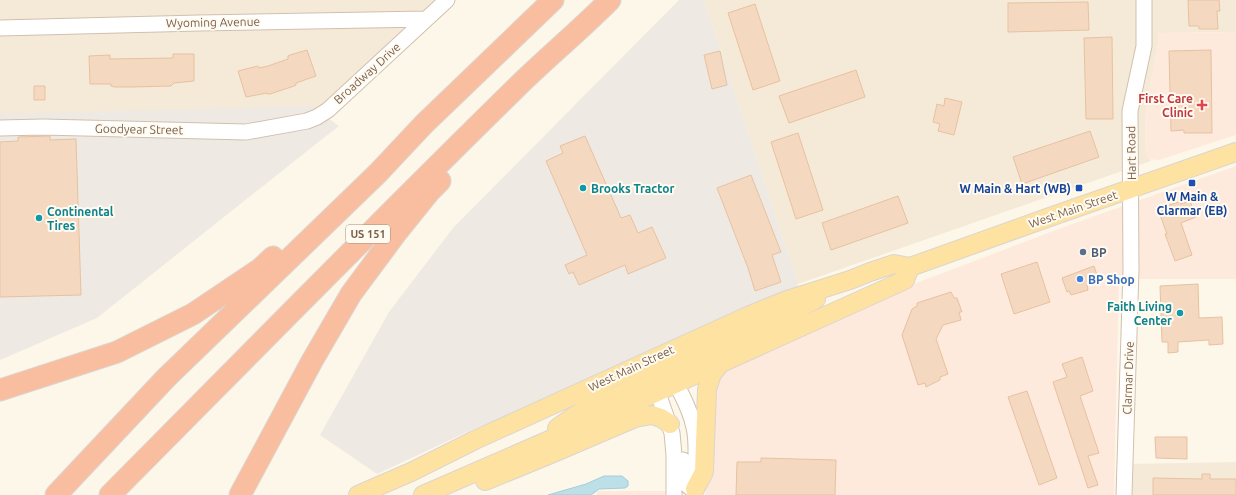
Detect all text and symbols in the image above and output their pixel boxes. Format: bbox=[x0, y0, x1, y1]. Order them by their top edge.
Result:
street label: Wyoming Avenue bbox=[166, 15, 260, 29]
street label: Broadway Drive bbox=[331, 40, 403, 106]
place label: First Care Clinic bbox=[1138, 92, 1193, 119]
marker: First Care Clinic bbox=[1196, 99, 1208, 111]
street label: Goodyear Street bbox=[95, 122, 184, 136]
street label: Hart Road bbox=[1124, 126, 1138, 180]
marker: W Main & Clarmar (EB) bbox=[1187, 178, 1197, 188]
place label: Brooks Tractor bbox=[591, 182, 674, 195]
place label: W Main & Hart (WB) bbox=[959, 182, 1071, 196]
marker: Brooks Tractor bbox=[578, 183, 588, 193]
marker: W Main & Hart (WB) bbox=[1074, 183, 1084, 193]
street label: West Main Street bbox=[1027, 188, 1119, 230]
place label: W Main & Clarmar (EB) bbox=[1157, 190, 1227, 218]
place label: Continental Tires bbox=[47, 205, 114, 232]
marker: Continental Tires bbox=[34, 213, 44, 223]
road number: US 151 bbox=[346, 225, 390, 243]
place label: BP bbox=[1091, 246, 1107, 259]
marker: BP bbox=[1078, 247, 1088, 257]
place label: BP Shop bbox=[1088, 273, 1135, 286]
marker: BP Shop bbox=[1075, 274, 1085, 284]
place label: Faith Living Center bbox=[1107, 300, 1172, 327]
marker: Faith Living Center bbox=[1175, 308, 1185, 318]
street label: Clarmar Drive bbox=[1120, 341, 1136, 415]
street label: West Main Street bbox=[586, 342, 676, 394]

